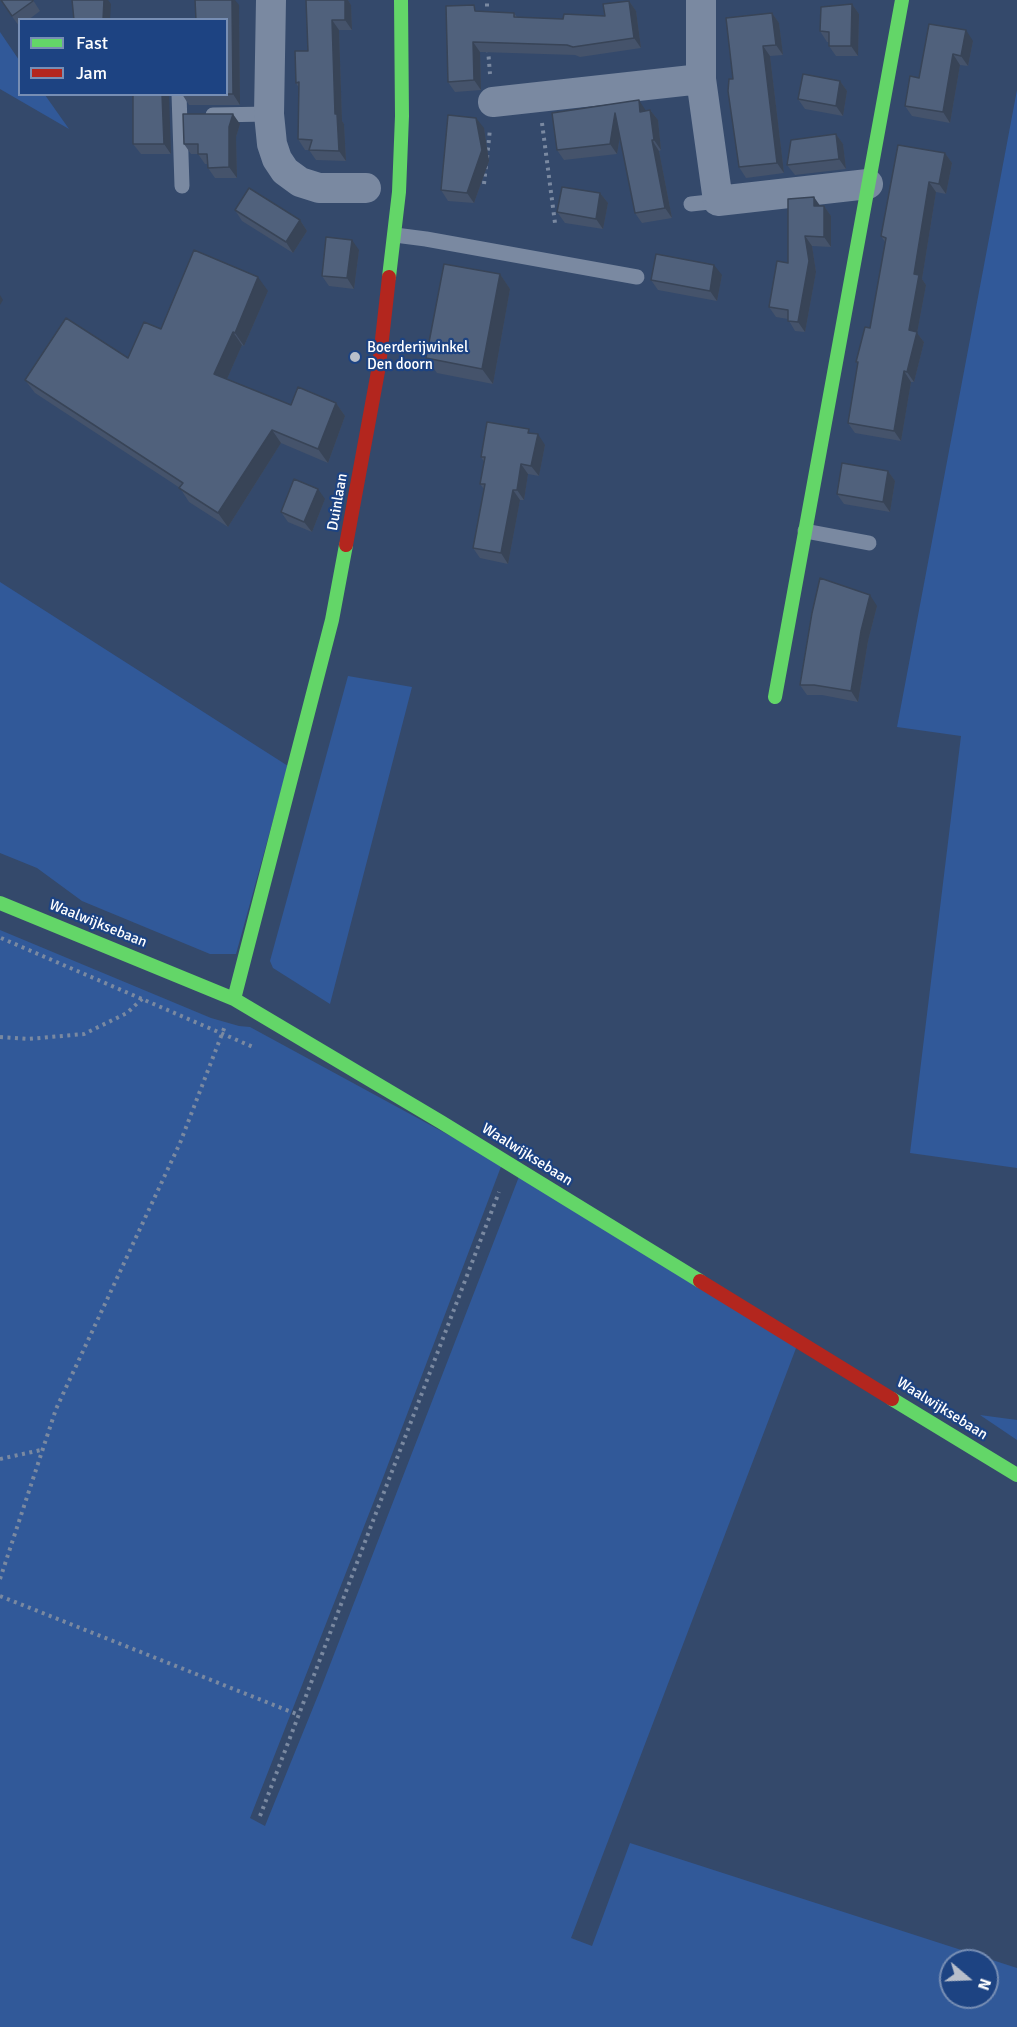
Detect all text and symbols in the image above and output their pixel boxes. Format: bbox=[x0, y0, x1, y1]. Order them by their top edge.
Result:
legend bbox=[18, 18, 228, 96]
text: Fast bbox=[76, 32, 108, 54]
text: Jam bbox=[76, 62, 107, 84]
place label: Boerderijwinkel Den doorn bbox=[367, 339, 469, 374]
marker: Boerderijwinkel Den doorn bbox=[348, 350, 362, 364]
street label: Duinlaan bbox=[324, 472, 352, 532]
street label: Waalwijksebaan bbox=[46, 896, 150, 952]
street label: Waalwijksebaan bbox=[478, 1120, 576, 1190]
street label: Waalwijksebaan bbox=[893, 1374, 991, 1444]
north arrow bbox=[939, 1949, 999, 2009]
text: N bbox=[973, 1976, 995, 1993]

